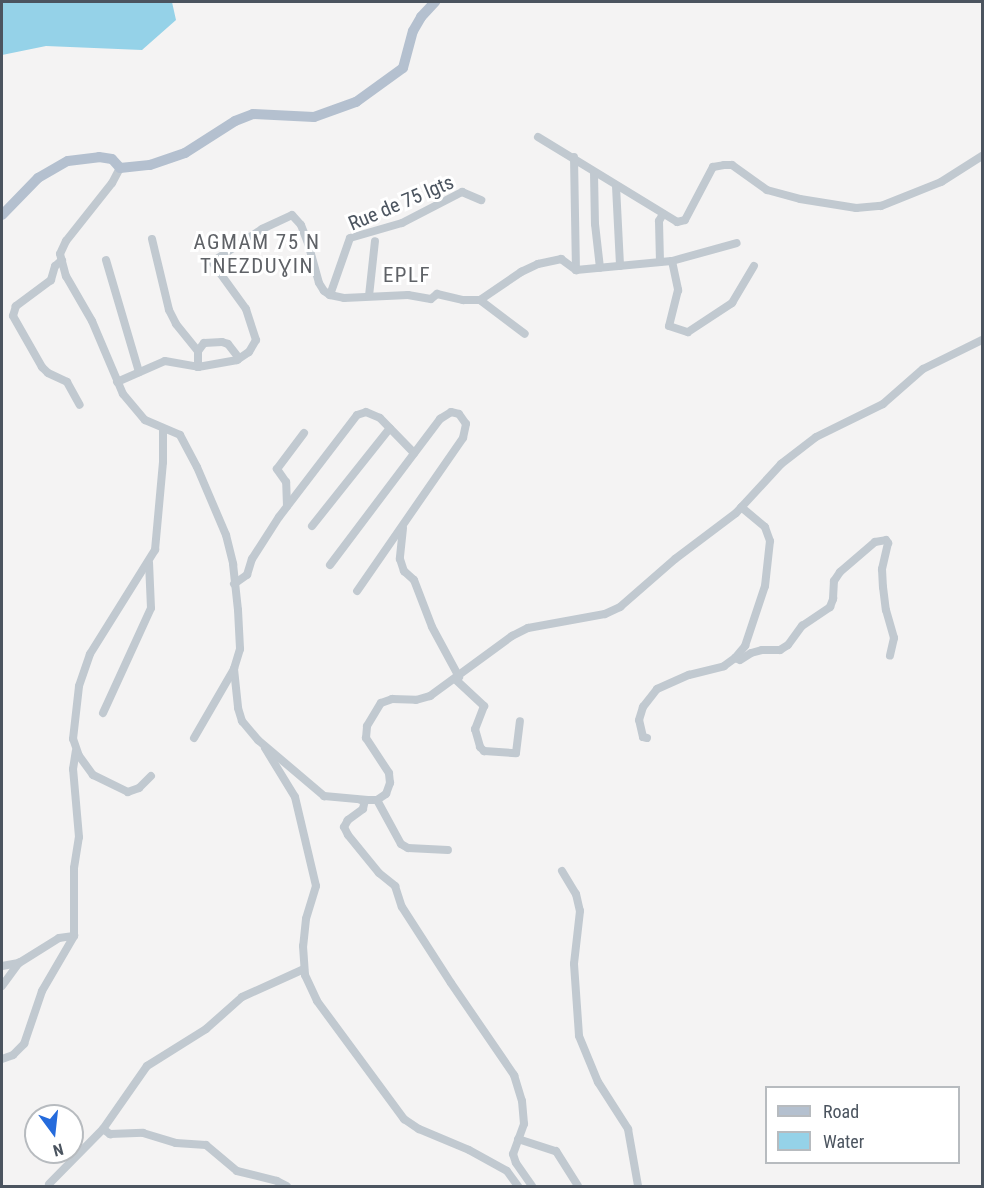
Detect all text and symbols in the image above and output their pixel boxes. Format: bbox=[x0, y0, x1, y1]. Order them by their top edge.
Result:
street label: Rue de 75 lgts bbox=[345, 170, 457, 236]
district label: AGMAM 75 N TNEZDUƔIN bbox=[194, 229, 320, 279]
district label: EPLF bbox=[383, 262, 431, 288]
legend bbox=[765, 1086, 960, 1164]
text: Road bbox=[823, 1101, 859, 1122]
north arrow bbox=[24, 1104, 84, 1164]
text: Water bbox=[823, 1131, 864, 1152]
text: N bbox=[51, 1139, 65, 1160]

